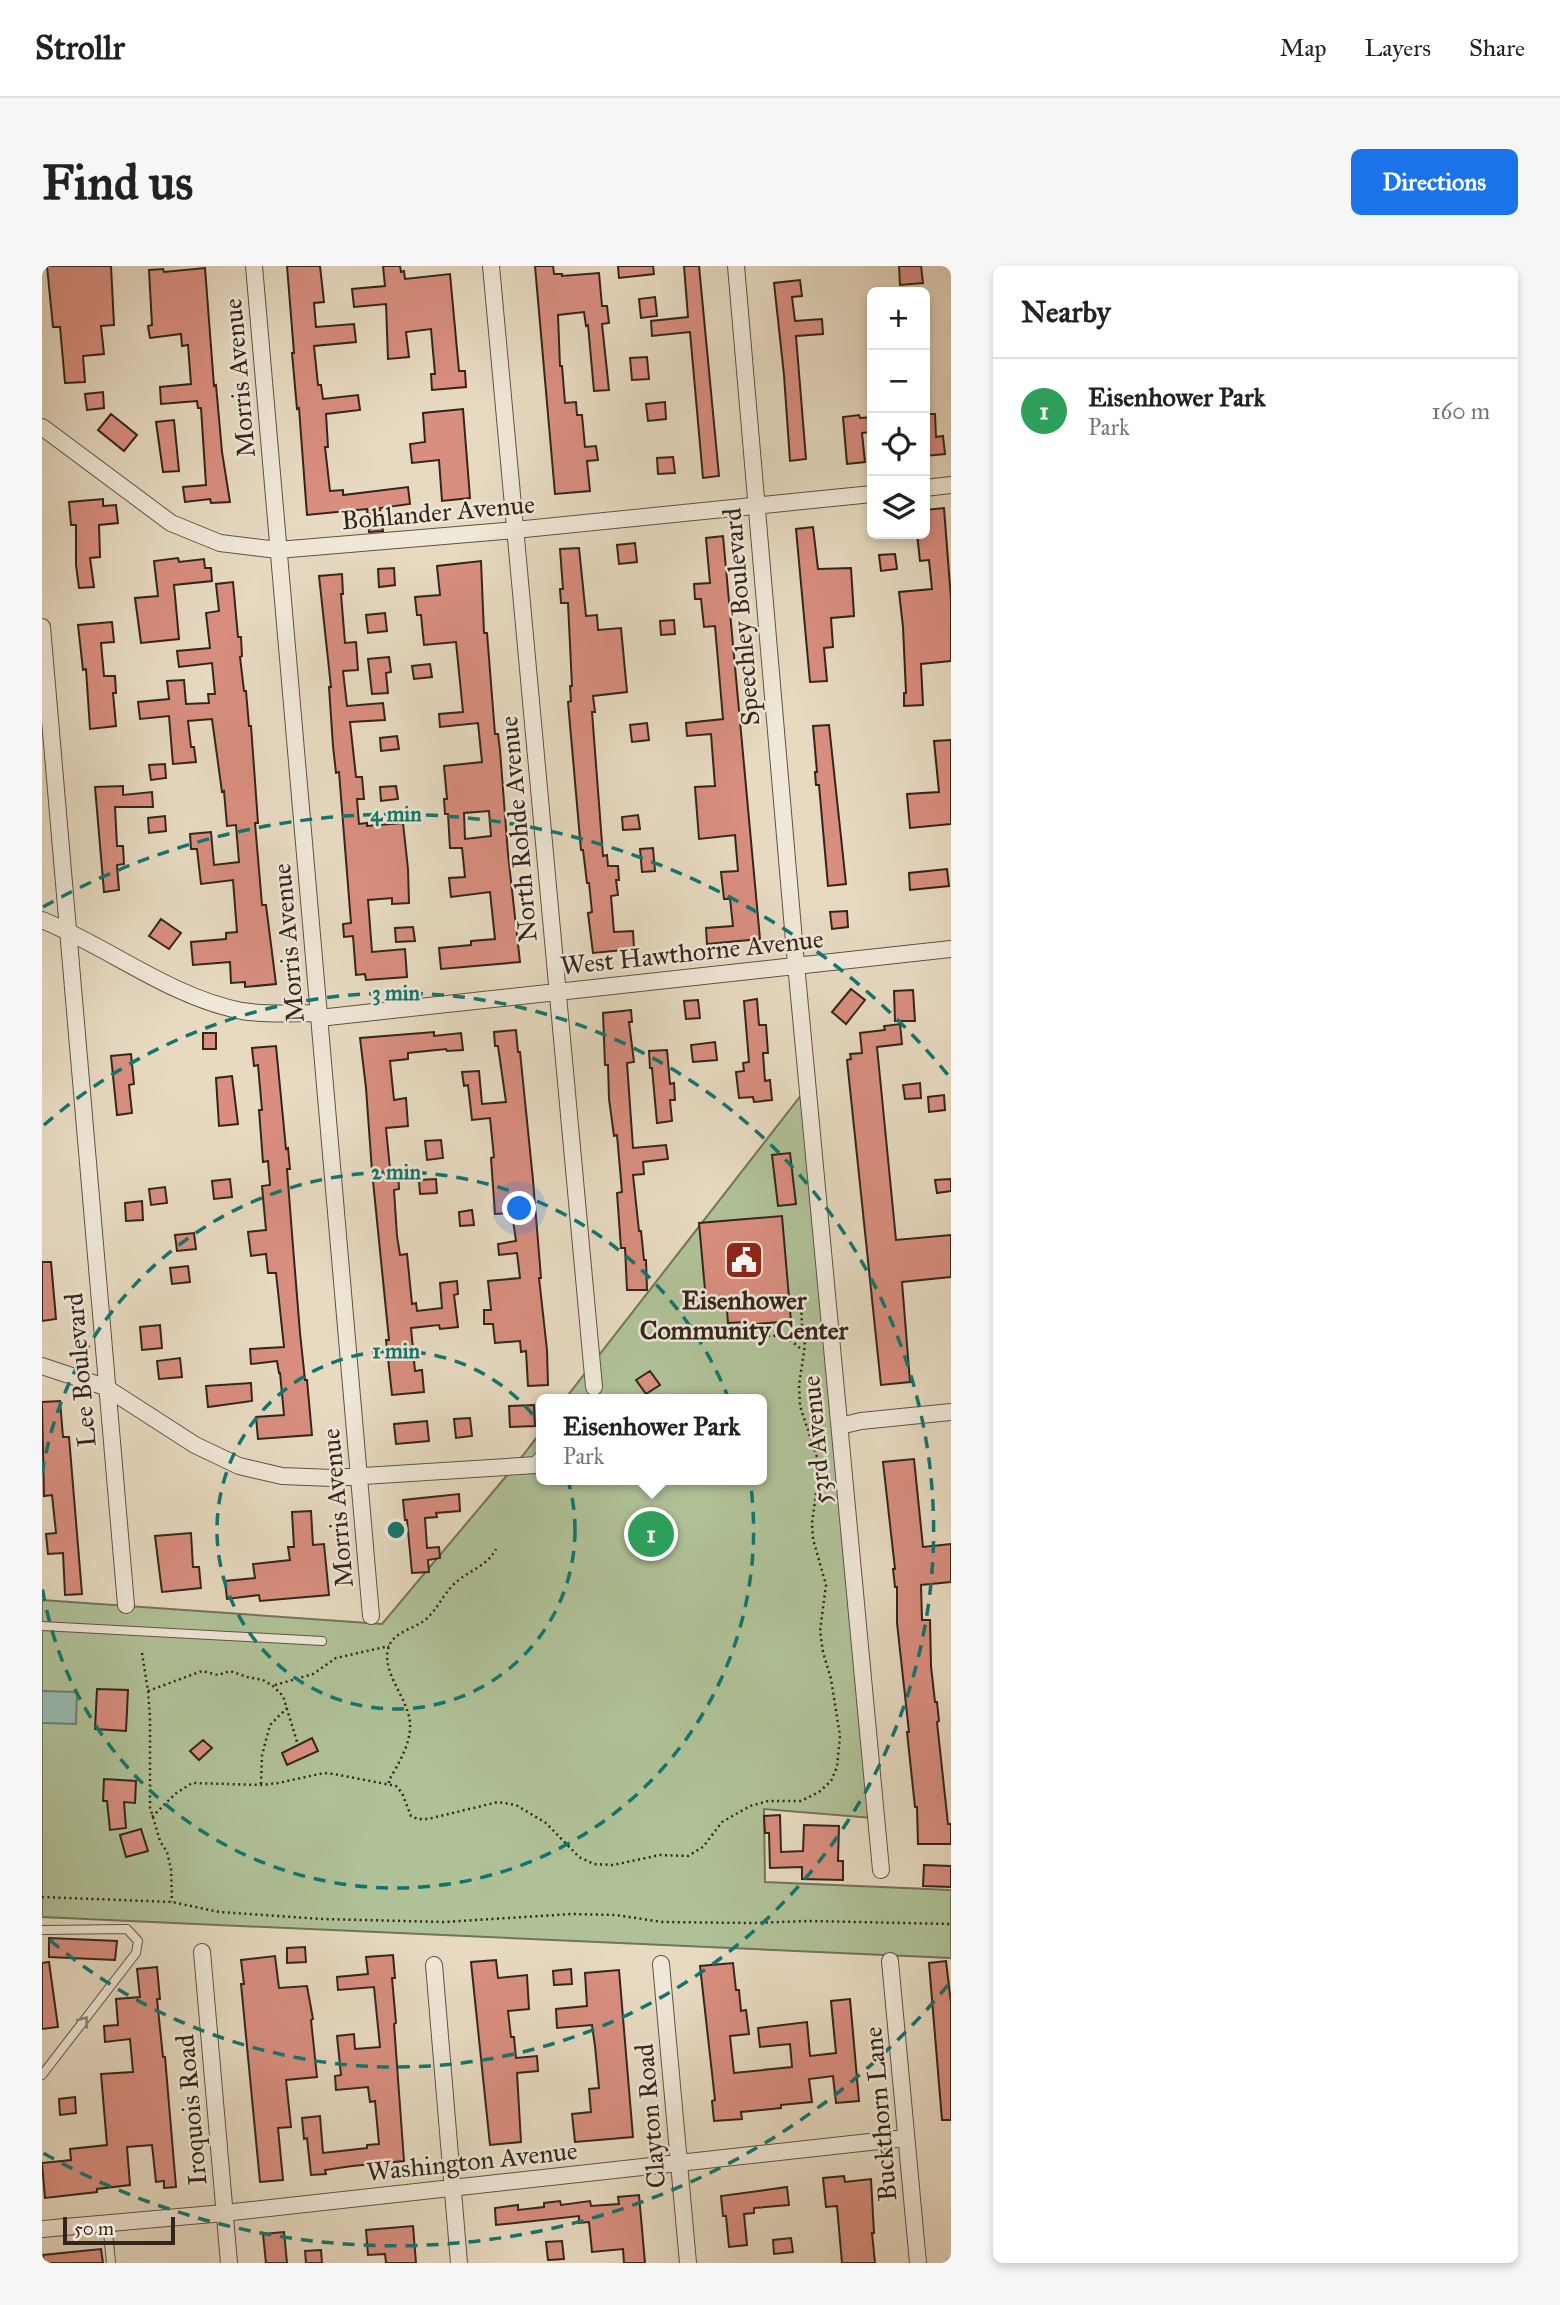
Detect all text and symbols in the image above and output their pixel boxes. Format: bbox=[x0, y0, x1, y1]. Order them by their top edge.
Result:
text: Strollr bbox=[35, 28, 125, 68]
text: Map bbox=[1280, 33, 1327, 63]
text: Layers bbox=[1365, 33, 1431, 63]
text: Share bbox=[1469, 33, 1525, 63]
button: Directions bbox=[1351, 149, 1518, 215]
text: Find us bbox=[42, 153, 193, 212]
map controls bbox=[867, 287, 930, 539]
button: + bbox=[867, 287, 930, 350]
text: Nearby bbox=[1021, 294, 1111, 330]
street label: Morris Avenue bbox=[216, 297, 262, 459]
button: − bbox=[867, 350, 930, 413]
text: Eisenhower Park bbox=[1088, 381, 1266, 413]
text: 1 bbox=[1039, 397, 1049, 425]
text: 160 m bbox=[1432, 397, 1490, 425]
button: locate bbox=[867, 413, 930, 476]
text: Park bbox=[1088, 413, 1130, 441]
button: layers bbox=[867, 476, 930, 539]
street label: Bohlander Avenue bbox=[340, 488, 536, 536]
street label: Speechley Boulevard bbox=[716, 507, 766, 727]
street label: North Rohde Avenue bbox=[492, 714, 544, 943]
text: 4 min bbox=[370, 801, 422, 827]
street label: Morris Avenue bbox=[265, 862, 311, 1024]
street label: West Hawthorne Avenue bbox=[559, 922, 825, 982]
text: 3 min bbox=[372, 980, 420, 1006]
text: 2 min bbox=[371, 1159, 421, 1185]
your location bbox=[502, 1191, 536, 1225]
public building icon: Eisenhower Community Center bbox=[723, 1239, 765, 1281]
place label: Eisenhower Community Center bbox=[640, 1284, 850, 1346]
street label: Lee Boulevard bbox=[57, 1292, 103, 1448]
text: 1 min bbox=[372, 1338, 420, 1364]
street label: 53rd Avenue bbox=[794, 1374, 838, 1506]
popup bbox=[536, 1394, 767, 1485]
text: Eisenhower Park bbox=[563, 1410, 740, 1442]
street label: Morris Avenue bbox=[314, 1427, 360, 1589]
text: Park bbox=[563, 1442, 604, 1470]
pin: 1 bbox=[628, 1508, 674, 1560]
centre of rings bbox=[384, 1518, 408, 1542]
one-way arrow bbox=[75, 2016, 88, 2028]
street label: Buckthorn Lane bbox=[856, 2025, 904, 2203]
street label: Iroquois Road bbox=[168, 2033, 214, 2187]
street label: Clayton Road bbox=[628, 2042, 672, 2190]
street label: Washington Avenue bbox=[365, 2134, 579, 2188]
scale bar bbox=[63, 2214, 175, 2246]
text: 50 m bbox=[74, 2217, 114, 2240]

